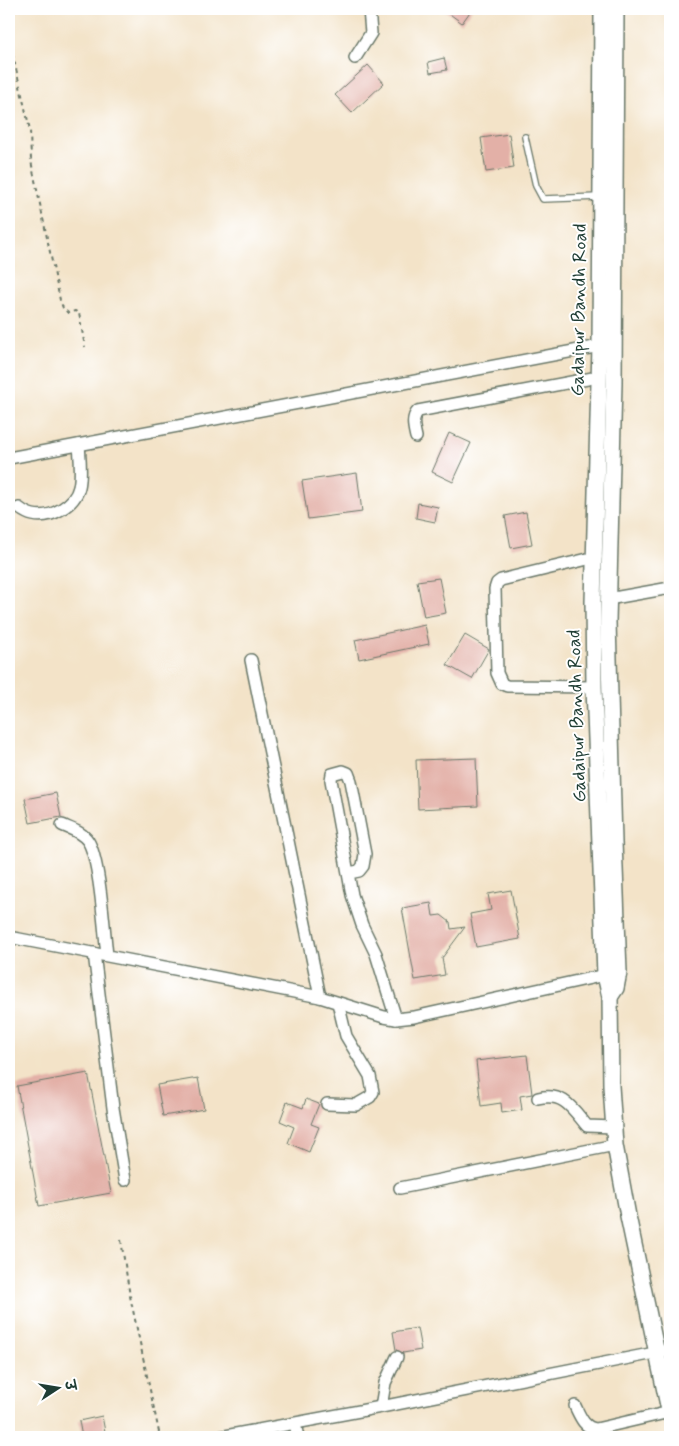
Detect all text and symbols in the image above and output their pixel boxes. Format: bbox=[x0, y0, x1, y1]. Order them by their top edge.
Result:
street label: Gadaipur Bandh Road bbox=[565, 223, 593, 397]
street label: Gadaipur Bandh Road bbox=[561, 629, 593, 803]
north arrow bbox=[32, 1364, 82, 1414]
text: उ bbox=[60, 1377, 80, 1394]

